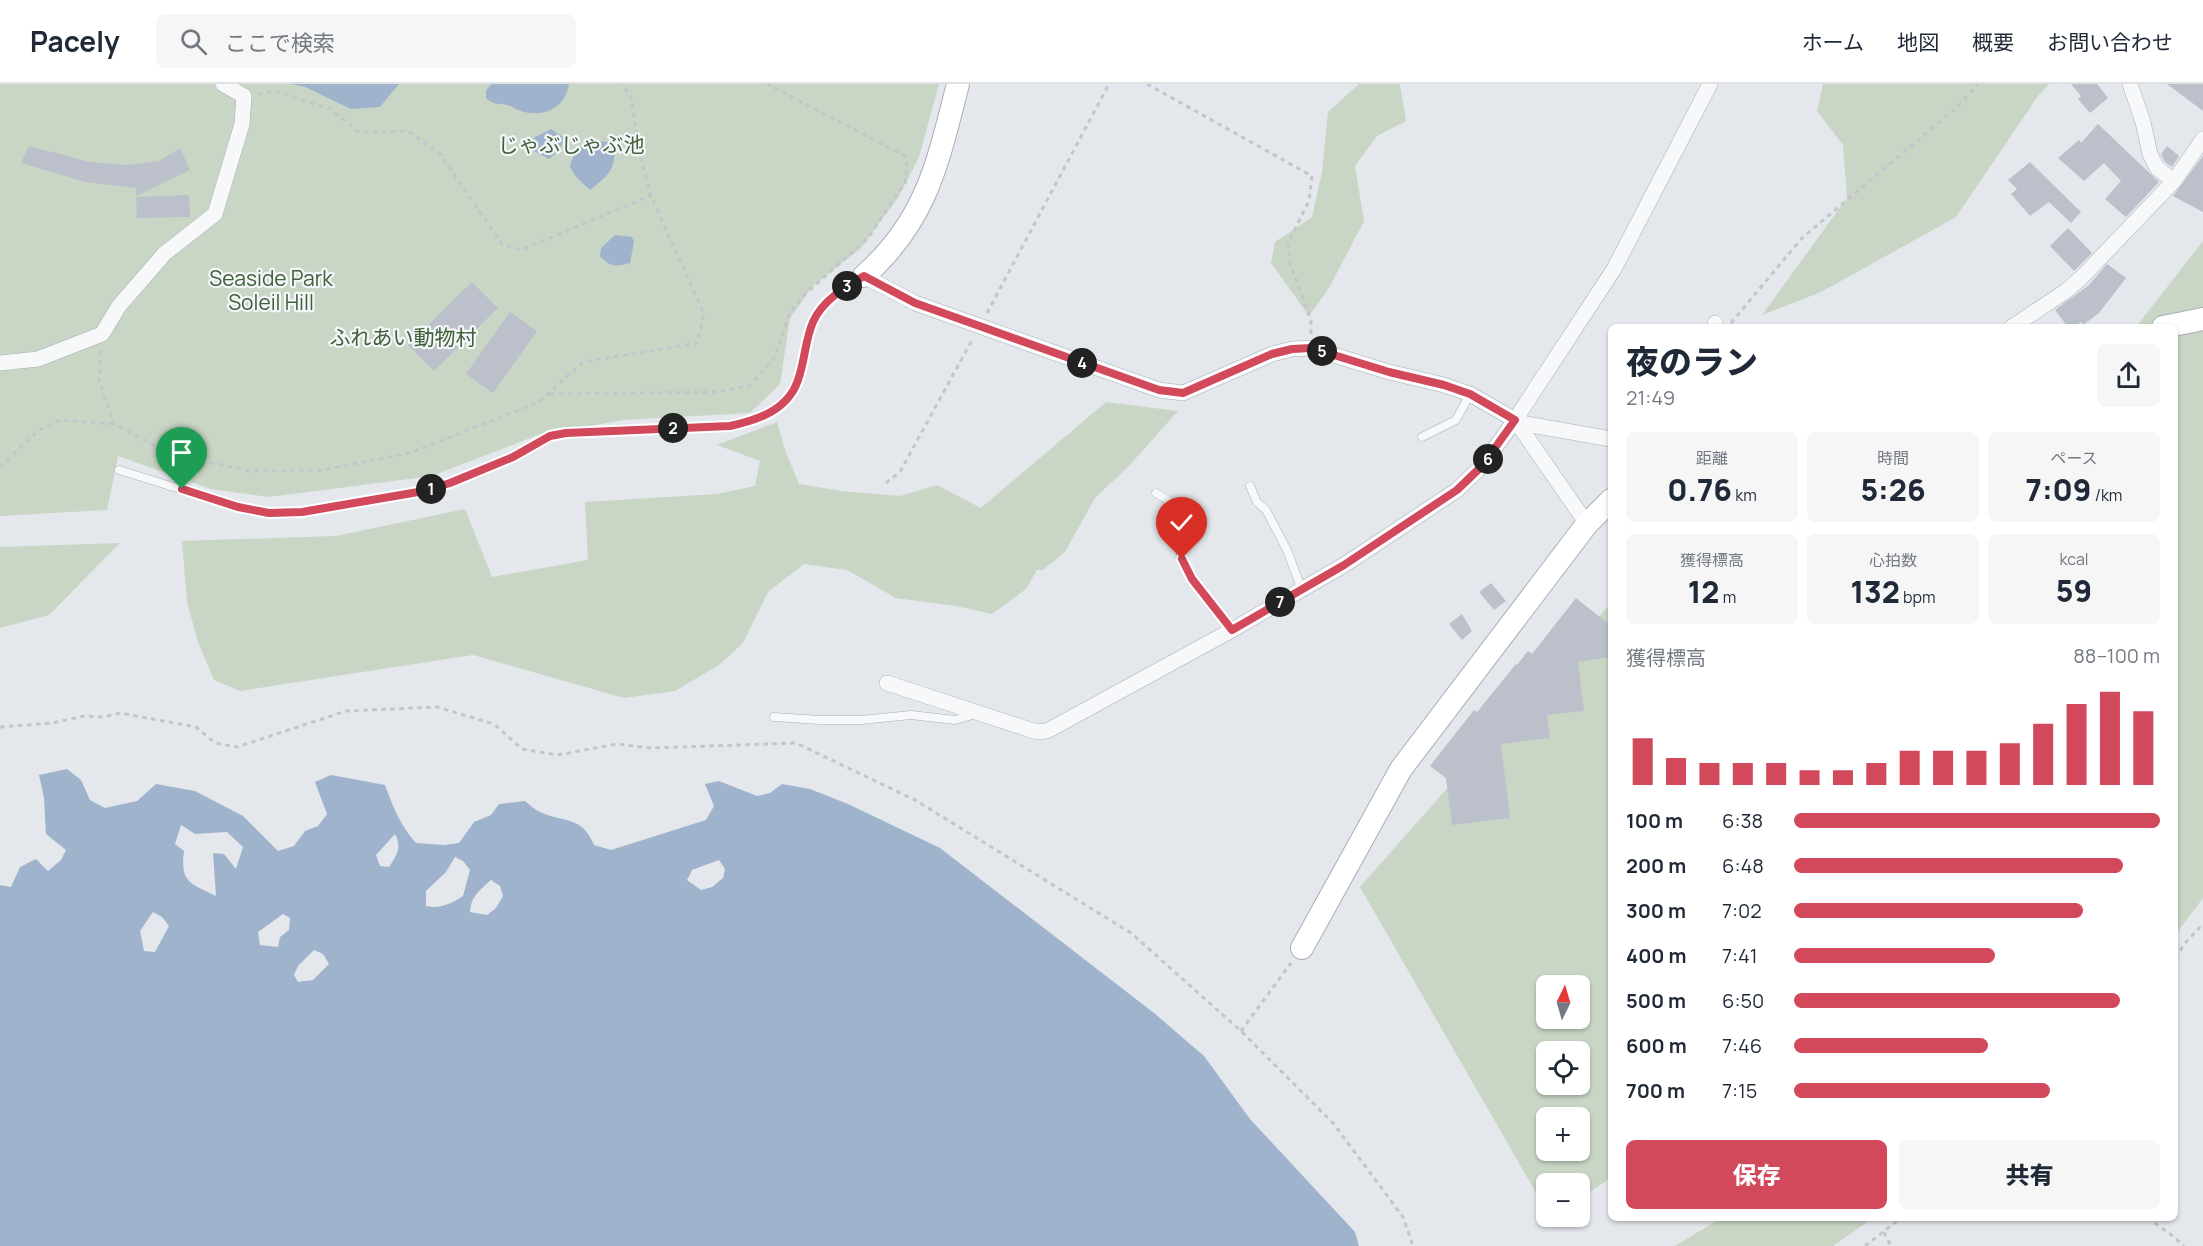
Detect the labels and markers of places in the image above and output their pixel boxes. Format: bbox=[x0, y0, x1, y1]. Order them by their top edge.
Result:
pin: 3 bbox=[832, 271, 862, 301]
pin: 5 bbox=[1307, 336, 1337, 366]
pin: 4 bbox=[1067, 348, 1097, 378]
pin: 2 bbox=[658, 413, 688, 443]
pin bbox=[156, 427, 207, 489]
pin: 6 bbox=[1473, 444, 1503, 474]
pin: 1 bbox=[416, 474, 446, 504]
pin bbox=[1156, 497, 1207, 559]
pin: 7 bbox=[1265, 587, 1295, 617]

